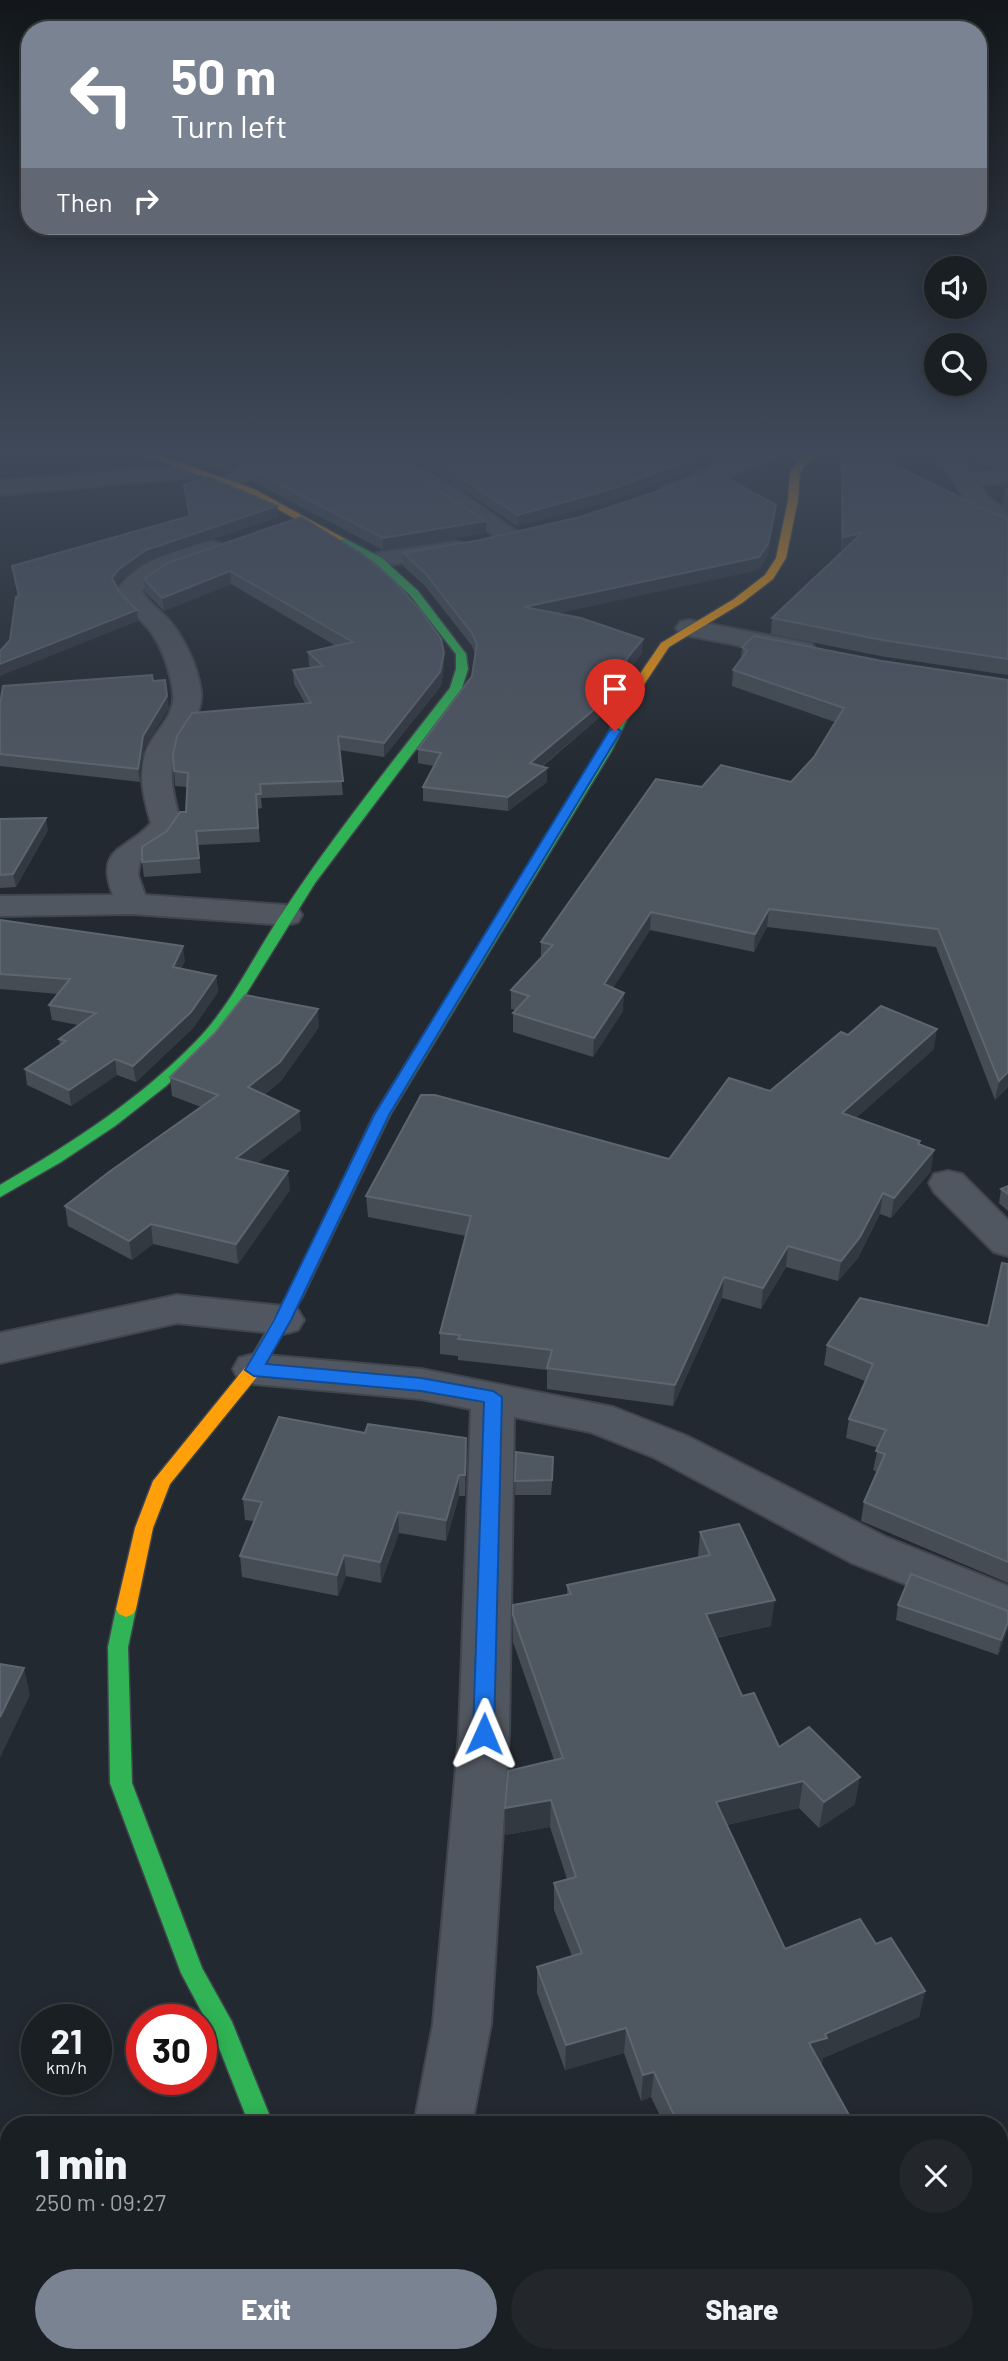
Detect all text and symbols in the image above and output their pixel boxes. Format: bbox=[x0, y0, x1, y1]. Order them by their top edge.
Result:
text: 50 m bbox=[171, 46, 276, 105]
icon: left bbox=[56, 49, 147, 140]
text: Turn left bbox=[171, 106, 288, 144]
icon: right bbox=[127, 182, 165, 220]
text: Then bbox=[56, 186, 113, 217]
map controls bbox=[924, 256, 987, 396]
button: sound bbox=[924, 256, 987, 319]
button: search bbox=[924, 333, 987, 396]
pin bbox=[585, 659, 645, 731]
icon: arrive bbox=[596, 670, 634, 708]
position arrow bbox=[447, 1697, 521, 1771]
speed limit sign: 30 bbox=[126, 2004, 217, 2095]
text: 21 bbox=[51, 2019, 82, 2061]
text: km/h bbox=[46, 2056, 87, 2078]
text: 1 min bbox=[35, 2137, 127, 2187]
button: close bbox=[899, 2139, 973, 2213]
text: 250 m · 09:27 bbox=[35, 2188, 166, 2216]
button: Exit bbox=[35, 2269, 497, 2349]
button: Share bbox=[511, 2269, 973, 2349]

